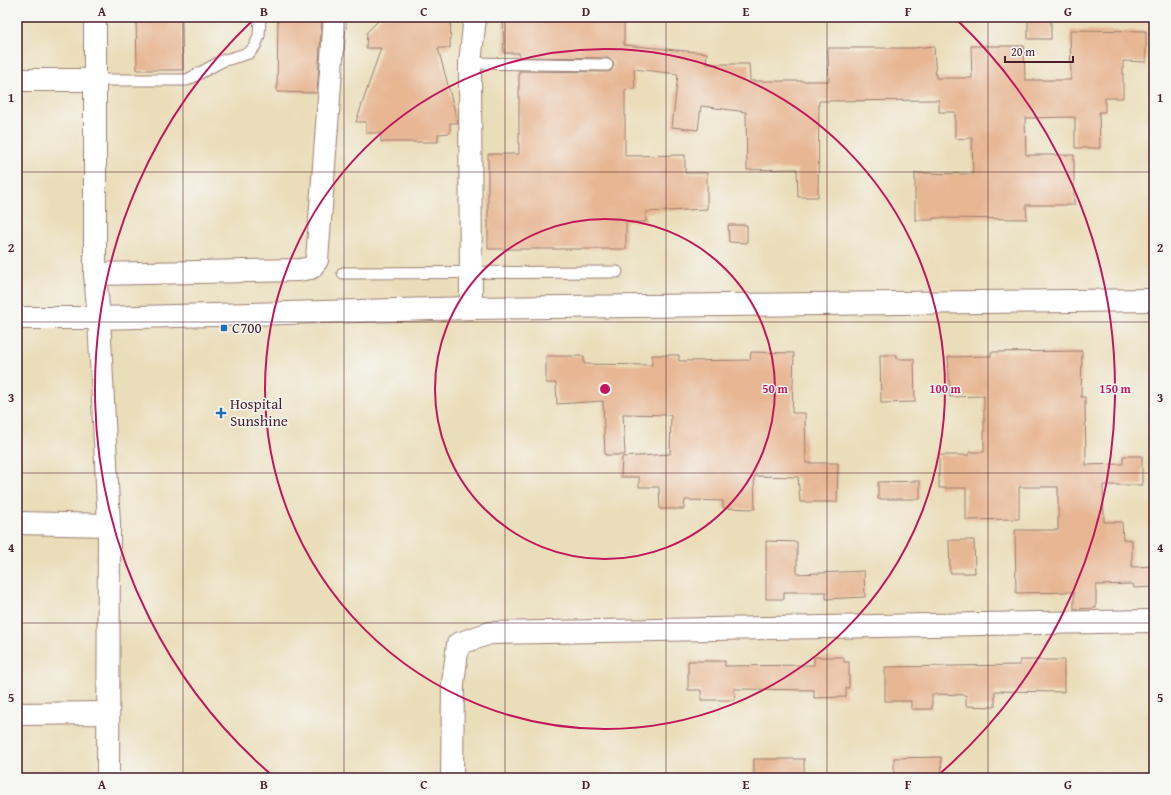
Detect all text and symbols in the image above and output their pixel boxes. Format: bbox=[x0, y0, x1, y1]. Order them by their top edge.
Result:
text: A bbox=[98, 2, 107, 21]
text: B bbox=[260, 2, 268, 21]
text: C bbox=[420, 2, 428, 21]
text: D bbox=[582, 2, 590, 21]
text: E bbox=[743, 2, 750, 21]
text: F bbox=[905, 2, 912, 21]
text: G bbox=[1064, 2, 1072, 21]
scale bar bbox=[1005, 38, 1073, 64]
text: 20 m bbox=[1011, 43, 1035, 60]
text: 1 bbox=[8, 88, 14, 107]
text: 1 bbox=[1157, 88, 1163, 107]
text: 2 bbox=[8, 238, 15, 257]
text: 2 bbox=[1157, 238, 1164, 257]
place label: C700 bbox=[232, 317, 262, 338]
marker: C700 bbox=[219, 323, 229, 333]
text: 50 m bbox=[762, 380, 788, 397]
text: 100 m bbox=[929, 380, 962, 397]
text: 150 m bbox=[1099, 380, 1132, 397]
centre of rings bbox=[598, 382, 612, 396]
text: 3 bbox=[8, 388, 14, 407]
text: 3 bbox=[1157, 388, 1163, 407]
place label: Hospital Sunshine bbox=[230, 393, 288, 431]
marker: Hospital Sunshine bbox=[215, 407, 227, 419]
text: 4 bbox=[8, 538, 15, 557]
text: 4 bbox=[1157, 538, 1164, 557]
text: 5 bbox=[8, 688, 15, 707]
text: 5 bbox=[1157, 688, 1164, 707]
text: A bbox=[98, 775, 107, 794]
text: B bbox=[260, 775, 268, 794]
text: C bbox=[420, 775, 428, 794]
text: D bbox=[582, 775, 590, 794]
text: E bbox=[743, 775, 750, 794]
text: F bbox=[905, 775, 912, 794]
text: G bbox=[1064, 775, 1072, 794]

